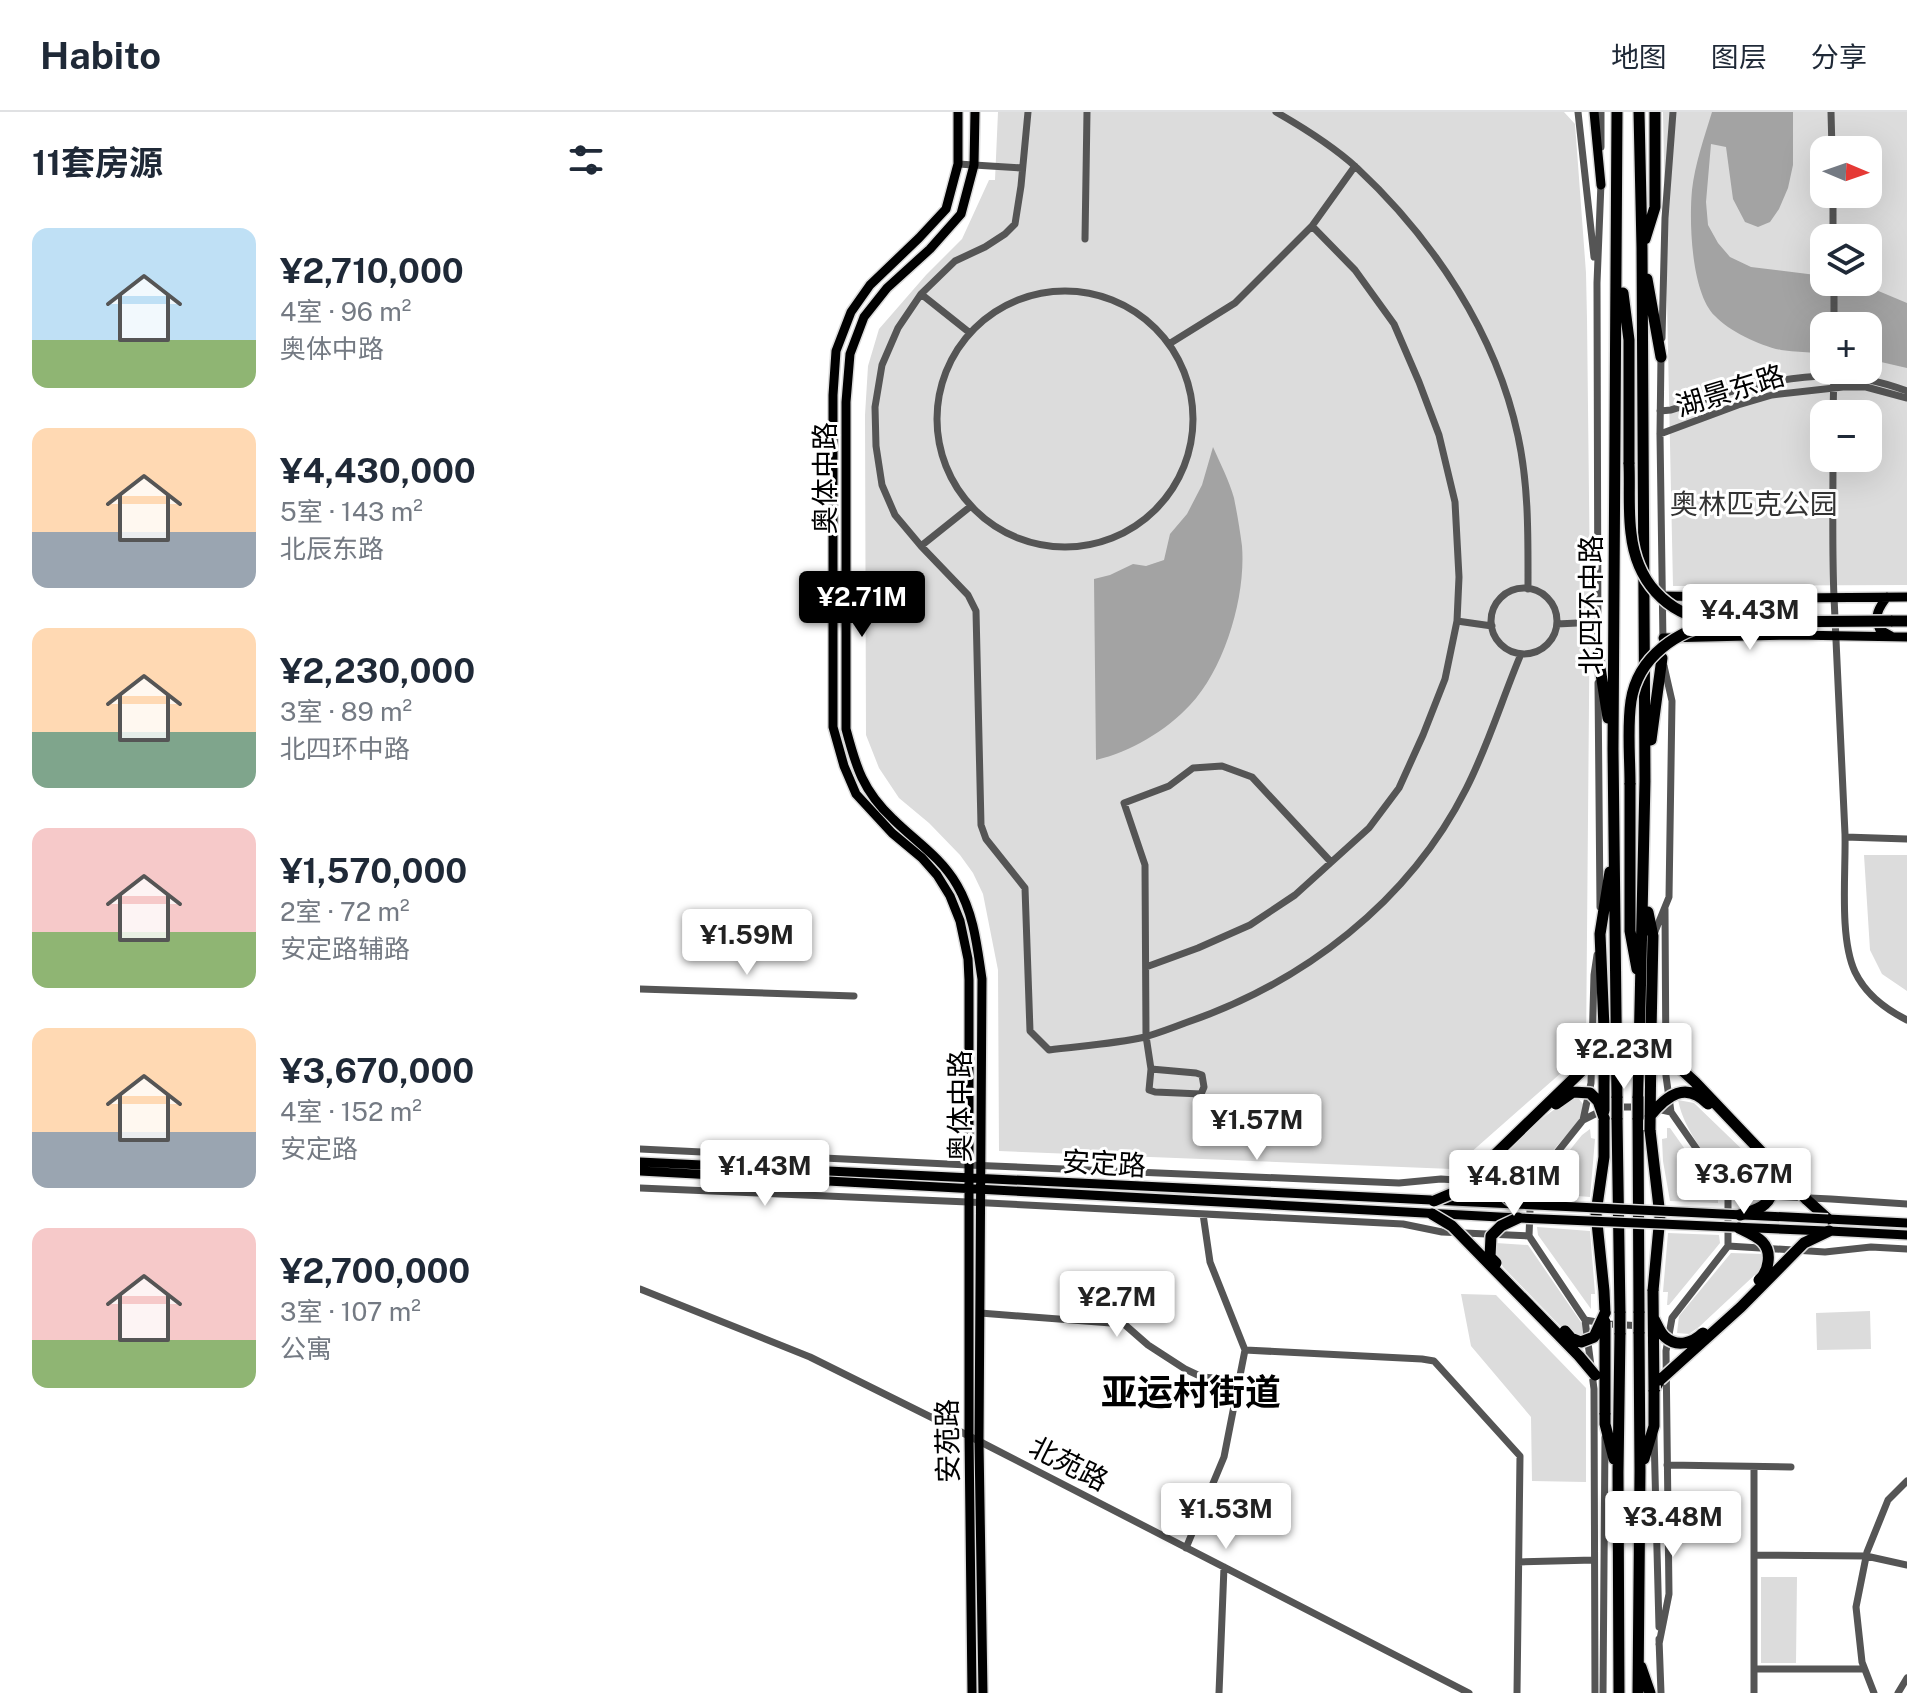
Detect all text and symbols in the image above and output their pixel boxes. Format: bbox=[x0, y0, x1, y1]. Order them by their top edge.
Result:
text: Habito bbox=[40, 33, 161, 78]
text: 地图 bbox=[1611, 40, 1667, 73]
text: 图层 bbox=[1711, 40, 1767, 73]
text: 分享 bbox=[1811, 40, 1867, 73]
north arrow bbox=[1810, 136, 1882, 208]
map controls bbox=[1810, 136, 1882, 472]
icon: filters bbox=[564, 138, 608, 182]
text: 11套房源 bbox=[32, 143, 163, 183]
button: layers bbox=[1810, 224, 1882, 296]
text: ¥2,710,000 bbox=[280, 251, 464, 291]
icon: home bbox=[96, 260, 192, 356]
text: 4室 · 96 m² bbox=[280, 296, 411, 327]
button: + bbox=[1810, 312, 1882, 384]
text: 奥体中路 bbox=[280, 333, 384, 364]
street label: 湖景东路 bbox=[1672, 358, 1788, 422]
button: − bbox=[1810, 400, 1882, 472]
street label: 奥体中路 bbox=[808, 422, 841, 534]
text: ¥4,430,000 bbox=[280, 451, 476, 491]
icon: home bbox=[96, 460, 192, 556]
park label: 奥林匹克公园 bbox=[1670, 487, 1838, 520]
text: 5室 · 143 m² bbox=[280, 496, 423, 527]
text: 北辰东路 bbox=[280, 533, 384, 564]
street label: 北四环中路 bbox=[1574, 535, 1607, 675]
pin: ¥2.71M bbox=[797, 571, 927, 639]
text: ¥2.71M bbox=[817, 581, 907, 612]
pin: ¥4.43M bbox=[1685, 584, 1815, 652]
text: ¥4.43M bbox=[1700, 594, 1800, 625]
text: ¥2,230,000 bbox=[280, 651, 475, 691]
icon: home bbox=[96, 660, 192, 756]
text: 3室 · 89 m² bbox=[280, 696, 412, 727]
text: 北四环中路 bbox=[280, 733, 410, 764]
text: ¥1,570,000 bbox=[280, 851, 467, 891]
icon: home bbox=[96, 860, 192, 956]
text: 2室 · 72 m² bbox=[280, 896, 410, 927]
pin: ¥1.59M bbox=[682, 909, 812, 977]
text: ¥1.59M bbox=[700, 919, 794, 950]
text: 安定路辅路 bbox=[280, 933, 410, 964]
pin: ¥2.23M bbox=[1559, 1023, 1689, 1091]
text: ¥2.23M bbox=[1575, 1033, 1673, 1064]
street label: 奥体中路 bbox=[943, 1050, 976, 1162]
text: ¥3,670,000 bbox=[280, 1051, 474, 1091]
icon: home bbox=[96, 1060, 192, 1156]
pin: ¥1.57M bbox=[1192, 1094, 1322, 1162]
text: 4室 · 152 m² bbox=[280, 1096, 422, 1127]
text: ¥1.57M bbox=[1211, 1104, 1303, 1135]
text: 安定路 bbox=[280, 1133, 358, 1164]
pin: ¥1.43M bbox=[700, 1140, 830, 1208]
street label: 安定路 bbox=[1061, 1144, 1147, 1182]
pin: ¥3.67M bbox=[1679, 1148, 1809, 1216]
text: ¥1.43M bbox=[718, 1150, 812, 1181]
pin: ¥4.81M bbox=[1449, 1150, 1579, 1218]
text: ¥3.67M bbox=[1695, 1158, 1793, 1189]
text: ¥4.81M bbox=[1467, 1160, 1561, 1191]
text: ¥2,700,000 bbox=[280, 1251, 470, 1291]
icon: home bbox=[96, 1260, 192, 1356]
pin: ¥2.7M bbox=[1061, 1271, 1173, 1339]
text: ¥2.7M bbox=[1078, 1281, 1156, 1312]
text: 3室 · 107 m² bbox=[280, 1296, 421, 1327]
text: 公寓 bbox=[280, 1333, 332, 1364]
district label: 亚运村街道 bbox=[1101, 1371, 1281, 1413]
street label: 安苑路 bbox=[930, 1399, 964, 1483]
street label: 北苑路 bbox=[1024, 1429, 1114, 1497]
pin: ¥1.53M bbox=[1161, 1483, 1291, 1551]
pin: ¥3.48M bbox=[1608, 1491, 1738, 1559]
text: ¥1.53M bbox=[1179, 1493, 1273, 1524]
text: ¥3.48M bbox=[1623, 1501, 1723, 1532]

